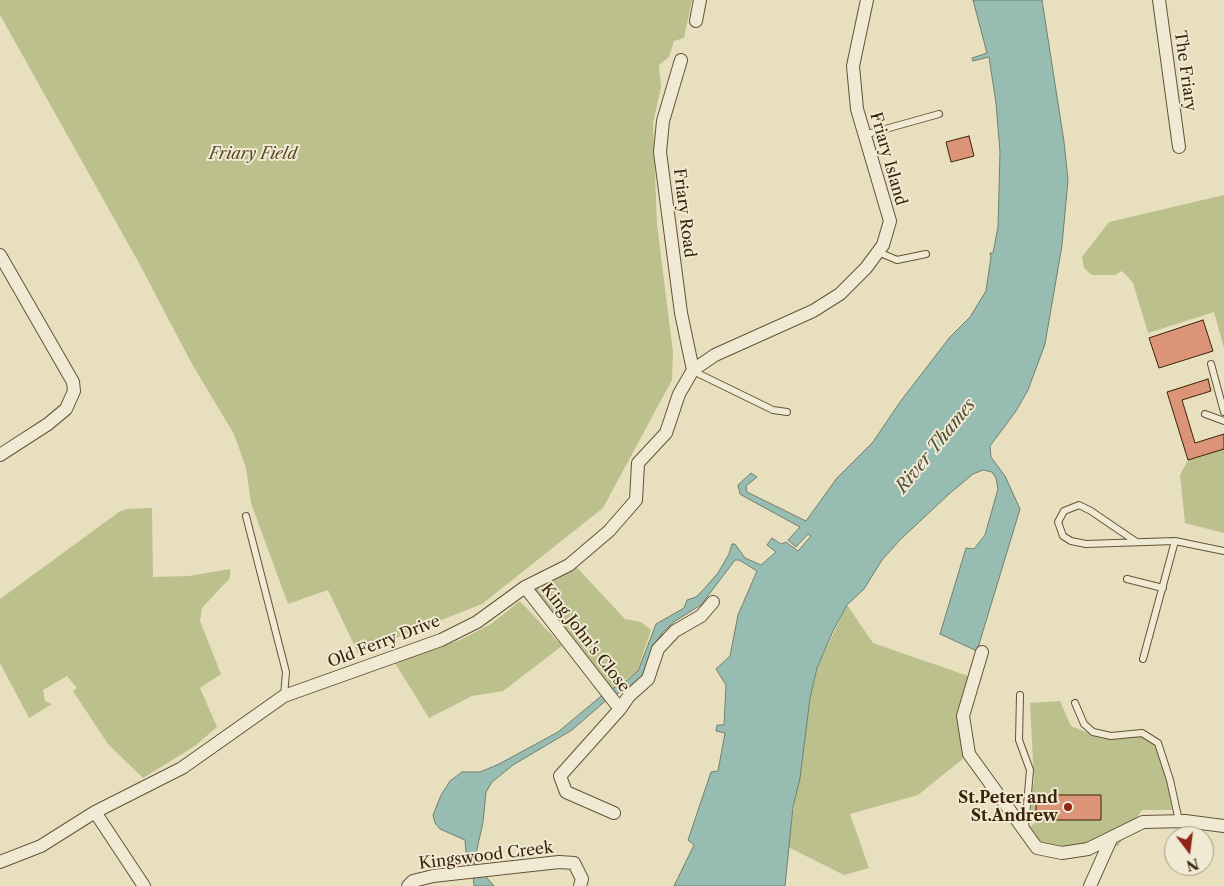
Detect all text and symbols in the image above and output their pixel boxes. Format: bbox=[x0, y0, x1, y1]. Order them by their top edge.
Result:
street label: The Friary bbox=[1170, 29, 1200, 113]
street label: Friary Island bbox=[866, 110, 910, 208]
park label: Friary Field bbox=[209, 144, 297, 164]
street label: Friary Road bbox=[669, 167, 699, 259]
water label: River Thames bbox=[891, 394, 981, 498]
street label: King John's Close bbox=[537, 580, 633, 696]
street label: Old Ferry Drive bbox=[325, 612, 443, 672]
place label: St.Peter and St.Andrew bbox=[958, 788, 1058, 826]
marker: St.Peter and St.Andrew bbox=[1062, 801, 1074, 813]
north arrow bbox=[1164, 826, 1214, 876]
street label: Kingswood Creek bbox=[418, 838, 554, 874]
text: N bbox=[1184, 854, 1201, 875]

